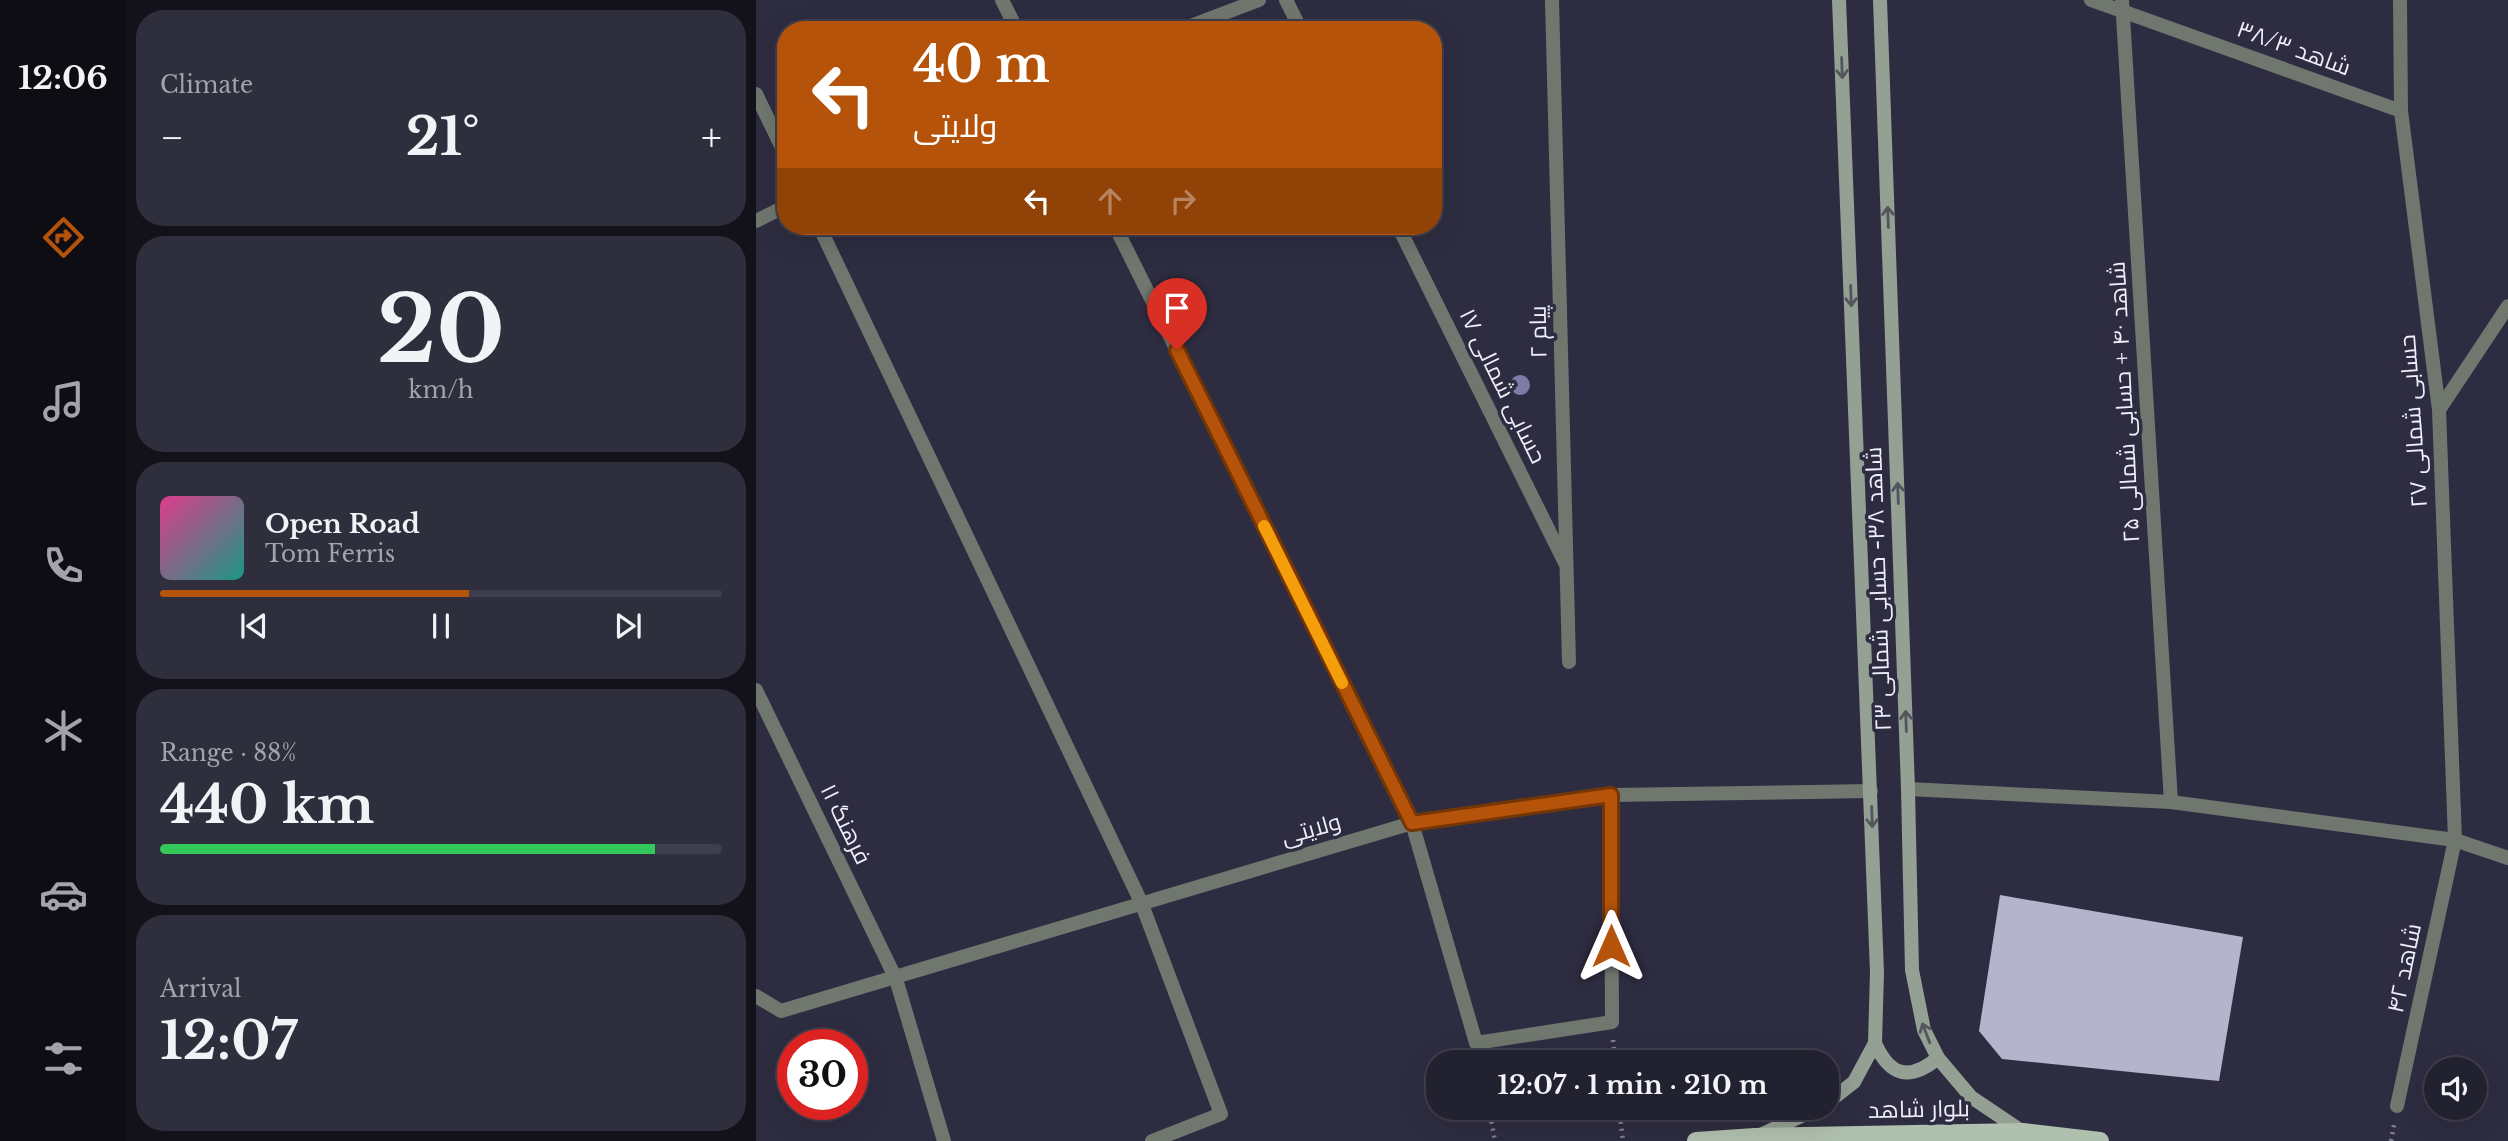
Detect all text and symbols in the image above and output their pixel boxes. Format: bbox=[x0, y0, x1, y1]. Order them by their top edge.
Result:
street label: شاهد ۳۸/۳ bbox=[2233, 14, 2355, 82]
text: 40 m bbox=[913, 34, 1050, 95]
icon: left bbox=[798, 49, 889, 140]
one-way arrow bbox=[1835, 56, 1848, 79]
text: 12:06 bbox=[18, 58, 108, 98]
text: Climate bbox=[160, 71, 253, 99]
text: 21° bbox=[406, 105, 480, 169]
text: ولایتی bbox=[913, 106, 997, 146]
text: − bbox=[160, 114, 184, 161]
text: + bbox=[701, 114, 722, 161]
icon: left bbox=[1018, 182, 1056, 220]
icon: ahead bbox=[1091, 182, 1129, 220]
icon: right bbox=[1164, 182, 1202, 220]
one-way arrow bbox=[1881, 206, 1894, 229]
icon: directions bbox=[39, 213, 88, 262]
street label: شاهد ۴۰ + حسابی شمالی ۲۵ bbox=[2103, 261, 2145, 543]
text: 20 bbox=[377, 274, 505, 387]
pin bbox=[1147, 278, 1207, 350]
one-way arrow bbox=[1845, 284, 1858, 307]
icon: arrive bbox=[1158, 289, 1196, 327]
street label: حسابی شمالی ۱۷ bbox=[1453, 304, 1553, 468]
street label: پیام ۲ bbox=[1524, 305, 1554, 359]
street label: حسابی شمالی ۲۷ bbox=[2393, 333, 2433, 509]
text: km/h bbox=[408, 376, 474, 404]
icon: music bbox=[39, 377, 88, 426]
street label: شاهد ۳۸- حسابی شمالی ۲۳ bbox=[1859, 446, 1897, 732]
one-way arrow bbox=[1891, 482, 1904, 505]
text: Open Road bbox=[265, 508, 420, 540]
text: Tom Ferris bbox=[265, 540, 395, 568]
icon: phone bbox=[39, 541, 88, 590]
icon: previous bbox=[235, 607, 273, 645]
icon: pause bbox=[422, 607, 460, 645]
icon: next bbox=[609, 607, 647, 645]
icon: climate bbox=[39, 706, 88, 755]
one-way arrow bbox=[1899, 709, 1913, 732]
text: Range · 88% bbox=[160, 739, 297, 767]
text: 440 km bbox=[160, 773, 374, 837]
street label: فرهنگ ۱۱ bbox=[815, 779, 877, 869]
one-way arrow bbox=[1866, 805, 1879, 828]
street label: ولایتی bbox=[1278, 807, 1344, 851]
icon: car bbox=[39, 870, 88, 919]
position arrow bbox=[1574, 909, 1648, 983]
street label: شاهد ۴۲ bbox=[2381, 921, 2427, 1015]
text: Arrival bbox=[160, 975, 241, 1003]
text: 12:07 bbox=[160, 1009, 297, 1073]
one-way arrow bbox=[1919, 1023, 1932, 1044]
speed limit sign: 30 bbox=[777, 1029, 868, 1120]
icon: filters bbox=[39, 1034, 88, 1083]
map controls bbox=[2424, 1057, 2487, 1120]
button: sound bbox=[2424, 1057, 2487, 1120]
text: 12:07 · 1 min · 210 m bbox=[1498, 1069, 1767, 1101]
street label: بلوار شاهد bbox=[1868, 1094, 1970, 1124]

